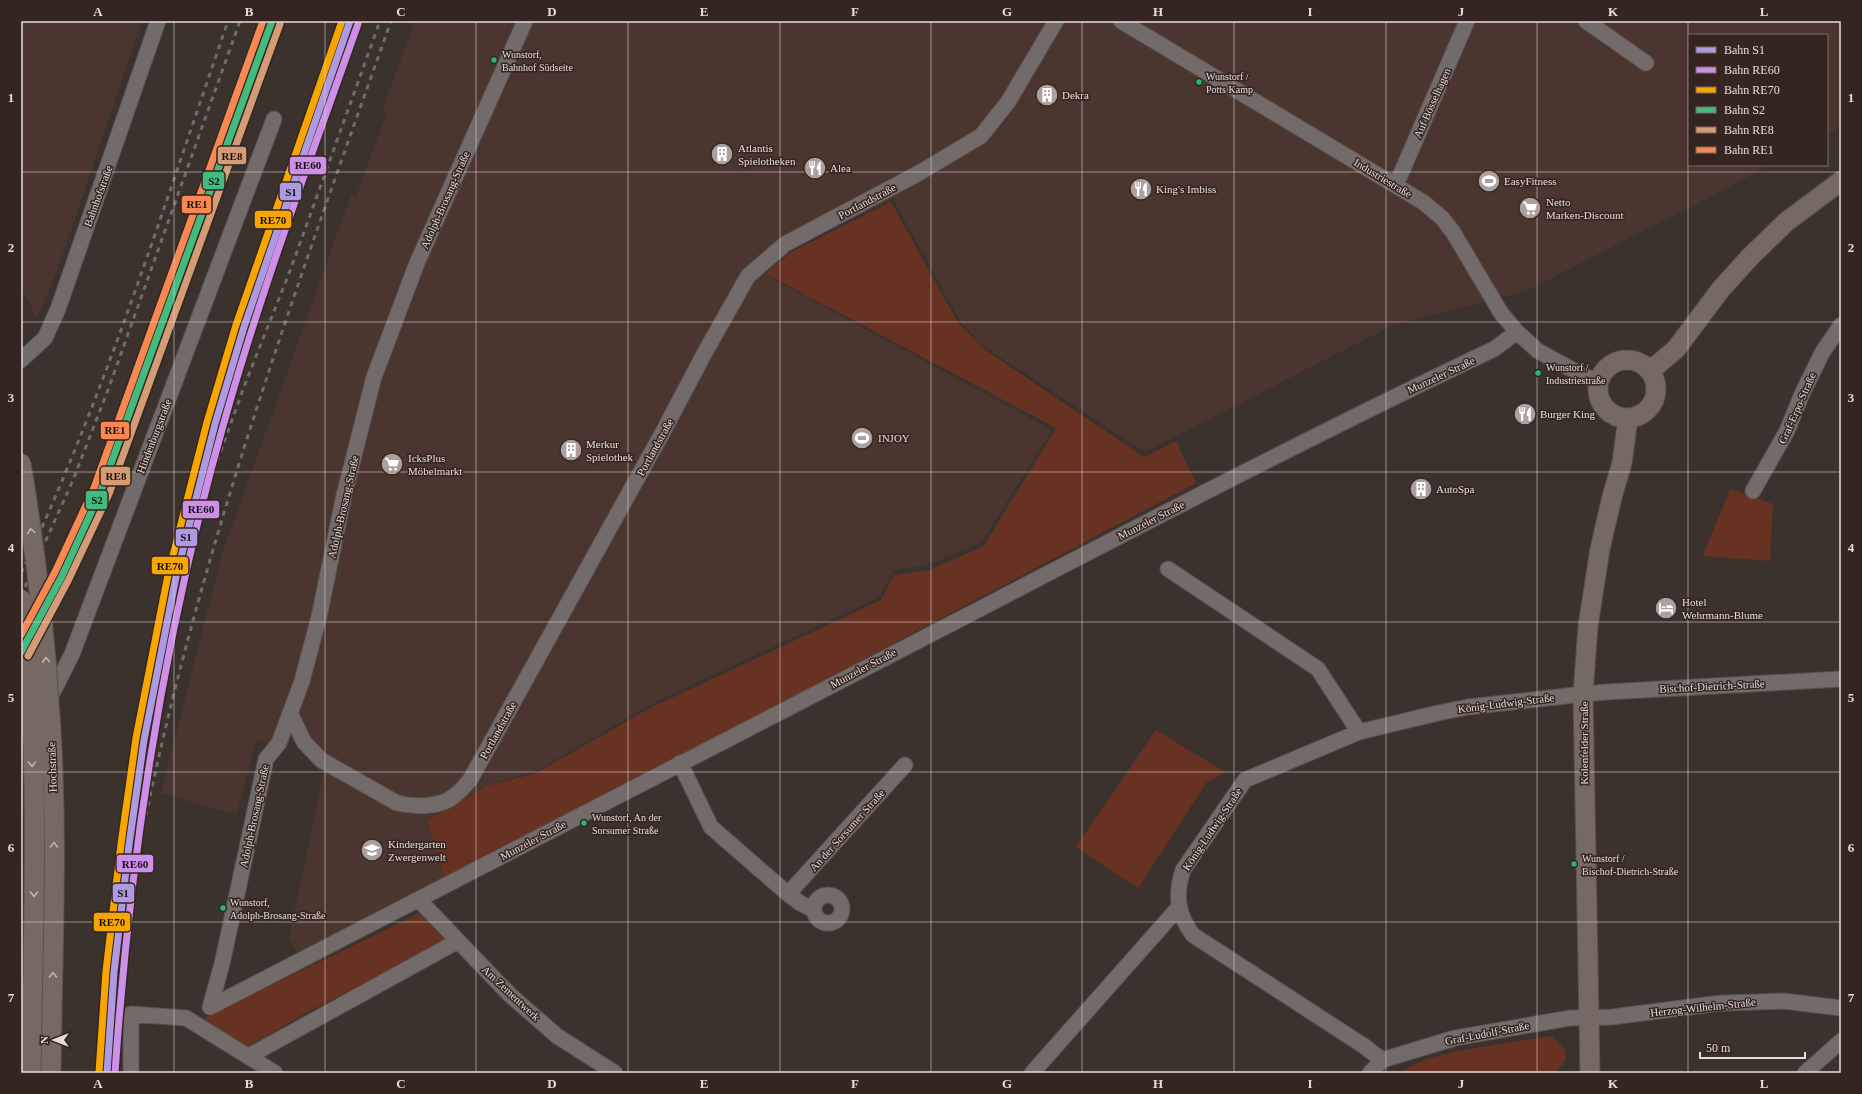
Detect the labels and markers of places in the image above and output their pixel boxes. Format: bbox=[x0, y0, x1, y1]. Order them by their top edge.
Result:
place label: Wunstorf, Bahnhof Südseite bbox=[502, 49, 573, 73]
marker: Wunstorf, Bahnhof Südseite bbox=[489, 55, 499, 65]
place label: Wunstorf / Potts Kamp bbox=[1206, 71, 1253, 95]
marker: Wunstorf / Potts Kamp bbox=[1194, 77, 1204, 87]
building icon: Dekra bbox=[1034, 82, 1060, 108]
place label: Dekra bbox=[1062, 89, 1089, 101]
building icon: Atlantis Spielotheken bbox=[709, 141, 735, 167]
place label: Atlantis Spielotheken bbox=[738, 142, 796, 167]
restaurant icon: Alea bbox=[802, 155, 828, 181]
place label: Alea bbox=[830, 162, 851, 174]
sports icon: EasyFitness bbox=[1476, 168, 1502, 194]
place label: EasyFitness bbox=[1504, 175, 1557, 187]
restaurant icon: King's Imbiss bbox=[1128, 176, 1154, 202]
place label: King's Imbiss bbox=[1156, 183, 1216, 195]
supermarket icon: Netto Marken-Discount bbox=[1517, 195, 1543, 221]
place label: Netto Marken-Discount bbox=[1546, 196, 1624, 221]
place label: Wunstorf / Industriestraße bbox=[1546, 362, 1606, 386]
marker: Wunstorf / Industriestraße bbox=[1533, 368, 1543, 378]
restaurant icon: Burger King bbox=[1512, 401, 1538, 427]
place label: Burger King bbox=[1540, 408, 1596, 420]
sports icon: INJOY bbox=[849, 425, 875, 451]
place label: INJOY bbox=[878, 432, 910, 444]
building icon: Merkur Spielothek bbox=[558, 437, 584, 463]
place label: Merkur Spielothek bbox=[586, 438, 634, 463]
supermarket icon: IcksPlus Möbelmarkt bbox=[379, 451, 405, 477]
place label: IcksPlus Möbelmarkt bbox=[408, 452, 462, 477]
building icon: AutoSpa bbox=[1408, 476, 1434, 502]
place label: AutoSpa bbox=[1436, 483, 1475, 495]
hotel icon: Hotel Wehrmann-Blume bbox=[1653, 595, 1679, 621]
place label: Hotel Wehrmann-Blume bbox=[1682, 596, 1763, 621]
place label: Wunstorf, An der Sorsumer Straße bbox=[592, 812, 662, 836]
marker: Wunstorf, An der Sorsumer Straße bbox=[579, 818, 589, 828]
school or university icon: Kindergarten Zwergenwelt bbox=[359, 837, 385, 863]
place label: Kindergarten Zwergenwelt bbox=[388, 838, 446, 863]
place label: Wunstorf / Bischof-Dietrich-Straße bbox=[1582, 853, 1679, 877]
marker: Wunstorf / Bischof-Dietrich-Straße bbox=[1569, 859, 1579, 869]
place label: Wunstorf, Adolph-Brosang-Straße bbox=[230, 897, 326, 921]
marker: Wunstorf, Adolph-Brosang-Straße bbox=[218, 903, 228, 913]

